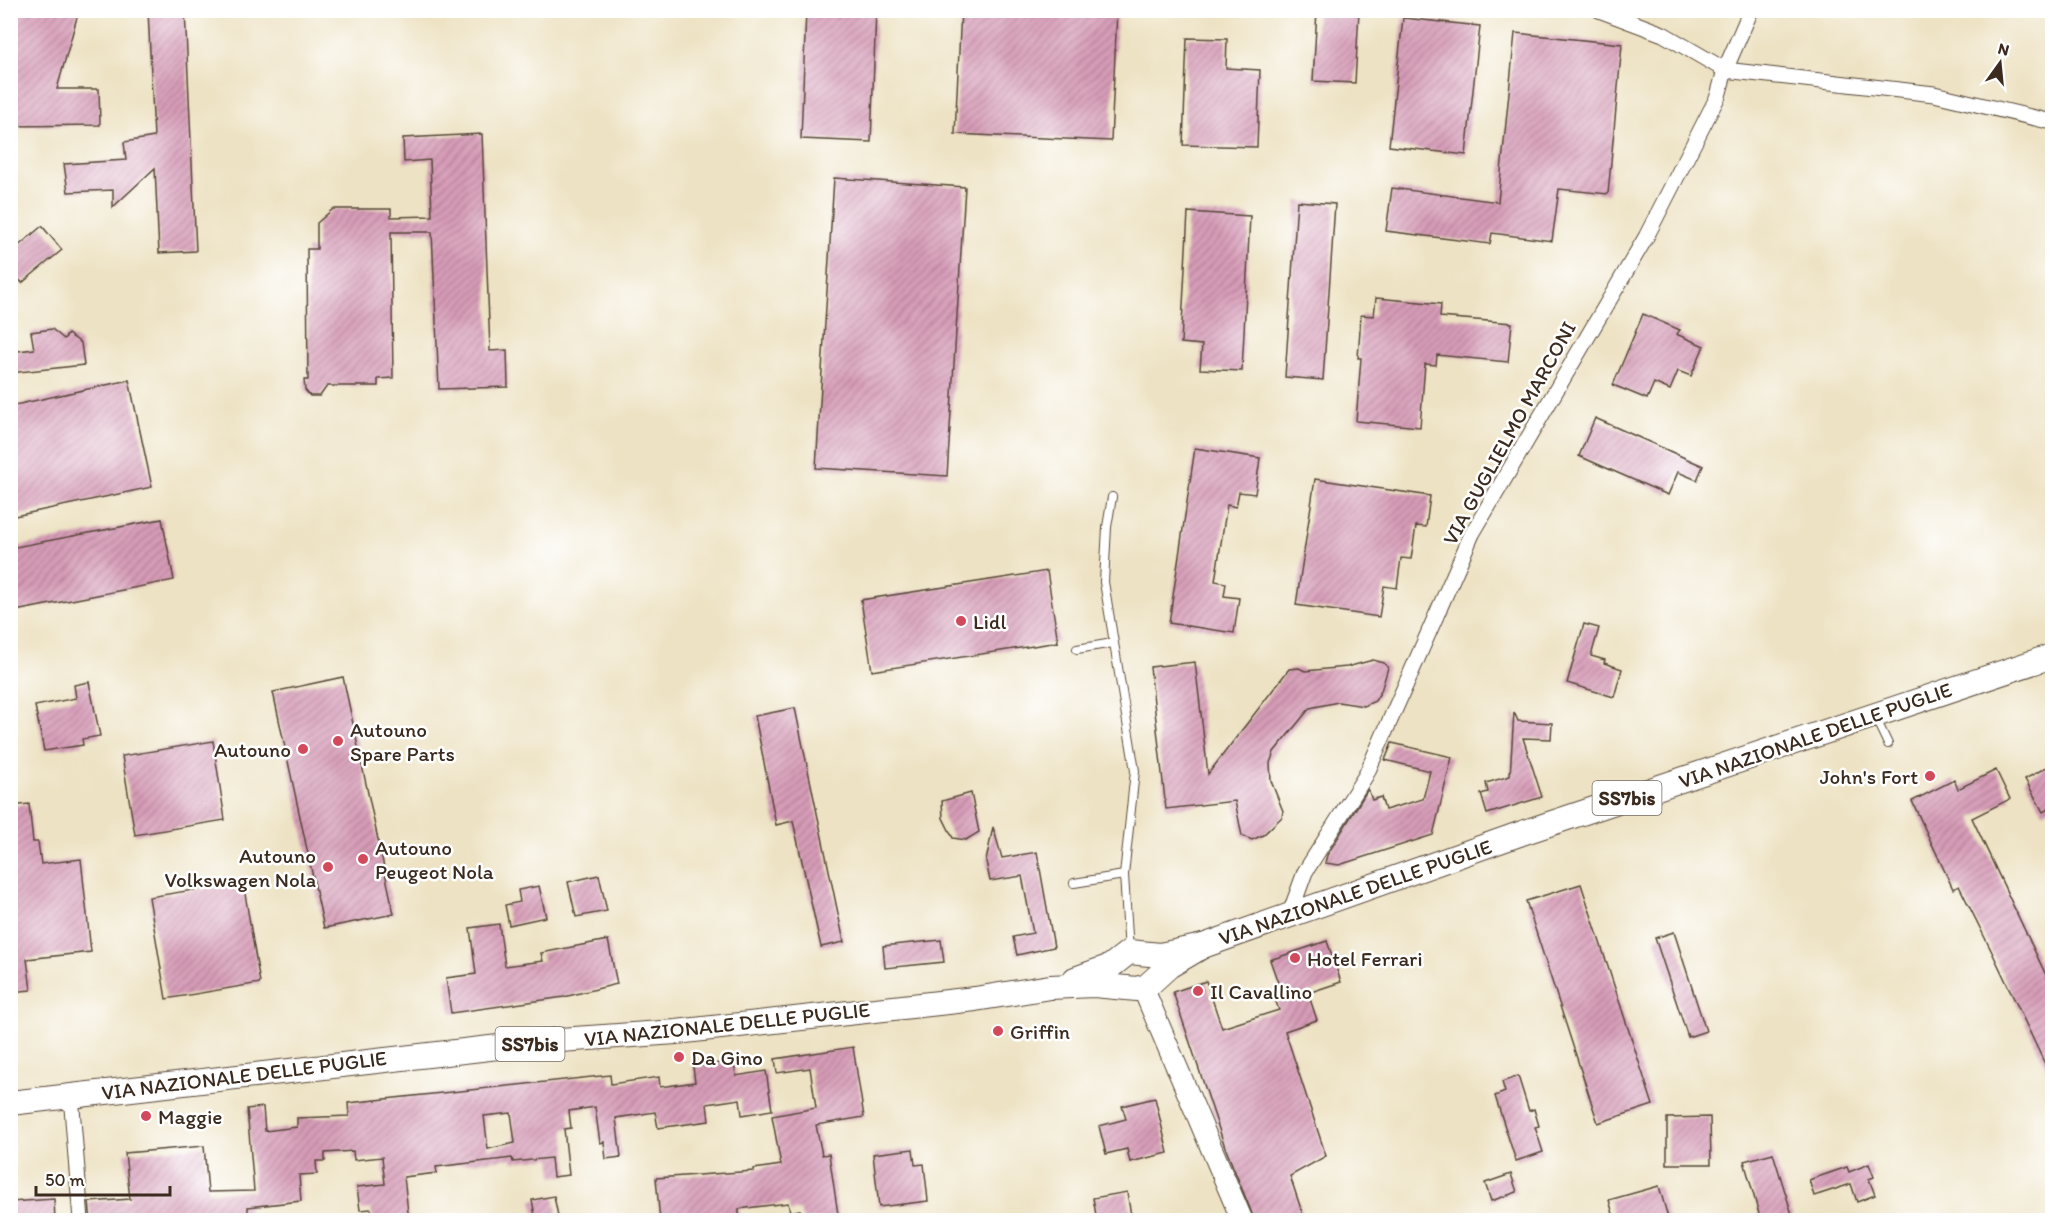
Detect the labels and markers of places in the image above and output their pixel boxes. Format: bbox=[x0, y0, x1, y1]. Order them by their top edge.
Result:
place label: Lidl bbox=[973, 609, 1007, 634]
marker: Lidl bbox=[954, 614, 968, 628]
place label: Autouno Spare Parts bbox=[350, 717, 455, 766]
marker: Autouno Spare Parts bbox=[331, 734, 345, 748]
place label: Autouno bbox=[214, 737, 291, 762]
marker: Autouno bbox=[296, 742, 310, 756]
place label: John's Fort bbox=[1820, 764, 1918, 789]
marker: John's Fort bbox=[1923, 769, 1937, 783]
place label: Autouno Peugeot Nola bbox=[375, 835, 494, 884]
place label: Autouno Volkswagen Nola bbox=[164, 843, 316, 892]
marker: Autouno Peugeot Nola bbox=[356, 852, 370, 866]
marker: Autouno Volkswagen Nola bbox=[321, 860, 335, 874]
place label: Hotel Ferrari bbox=[1307, 946, 1423, 971]
marker: Hotel Ferrari bbox=[1288, 951, 1302, 965]
place label: Il Cavallino bbox=[1210, 979, 1312, 1004]
marker: Il Cavallino bbox=[1191, 984, 1205, 998]
place label: Griffin bbox=[1010, 1019, 1070, 1044]
marker: Griffin bbox=[991, 1024, 1005, 1038]
place label: Da Gino bbox=[691, 1045, 763, 1070]
marker: Da Gino bbox=[672, 1050, 686, 1064]
place label: Maggie bbox=[158, 1104, 222, 1129]
marker: Maggie bbox=[139, 1109, 153, 1123]

